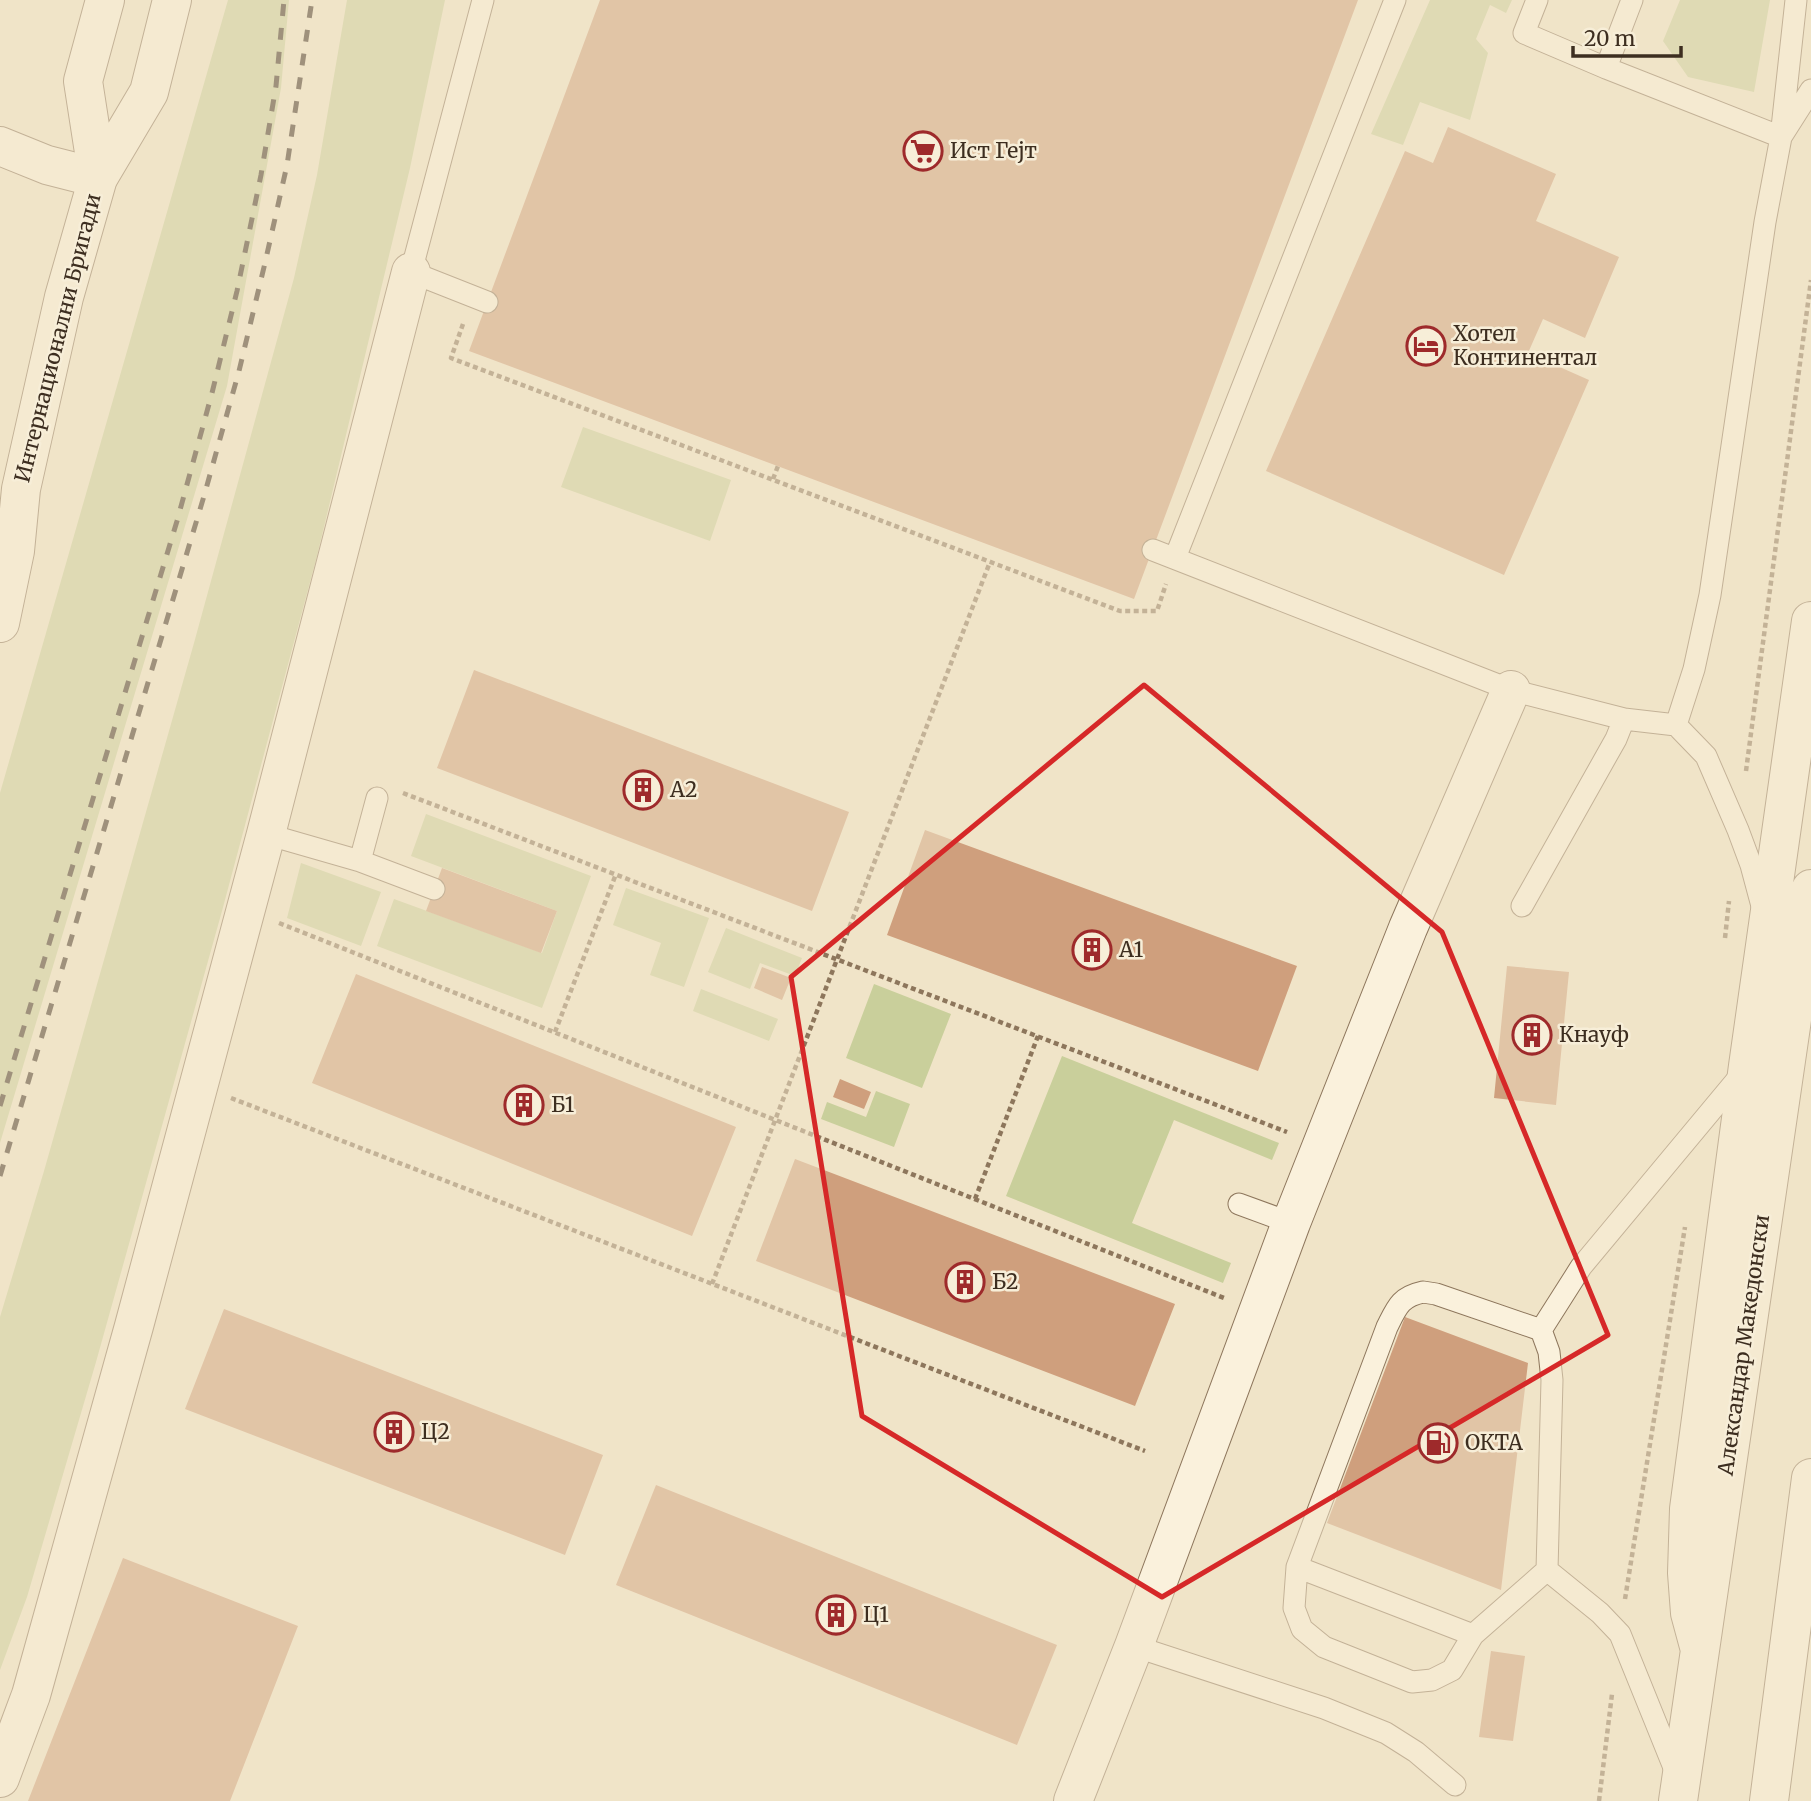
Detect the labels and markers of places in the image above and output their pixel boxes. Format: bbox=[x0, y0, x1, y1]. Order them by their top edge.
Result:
supermarket icon: Ист Гејт bbox=[902, 130, 944, 172]
place label: Ист Гејт bbox=[950, 137, 1037, 164]
place label: Хотел Континентал bbox=[1453, 320, 1597, 371]
hotel icon: Хотел Континентал bbox=[1405, 325, 1447, 367]
building icon: А2 bbox=[622, 769, 664, 811]
place label: А2 bbox=[669, 776, 698, 803]
building icon: А1 bbox=[1071, 929, 1113, 971]
place label: А1 bbox=[1118, 936, 1143, 963]
building icon: Кнауф bbox=[1511, 1014, 1553, 1056]
place label: Кнауф bbox=[1559, 1021, 1629, 1048]
building icon: Б1 bbox=[503, 1084, 545, 1126]
place label: Б1 bbox=[551, 1091, 574, 1118]
building icon: Б2 bbox=[944, 1261, 986, 1303]
place label: Б2 bbox=[992, 1268, 1019, 1295]
building icon: Ц2 bbox=[373, 1411, 415, 1453]
place label: Ц2 bbox=[421, 1418, 450, 1445]
fuel station icon: ОКТА bbox=[1417, 1422, 1459, 1464]
place label: ОКТА bbox=[1465, 1429, 1523, 1456]
building icon: Ц1 bbox=[815, 1594, 857, 1636]
place label: Ц1 bbox=[863, 1601, 889, 1628]

